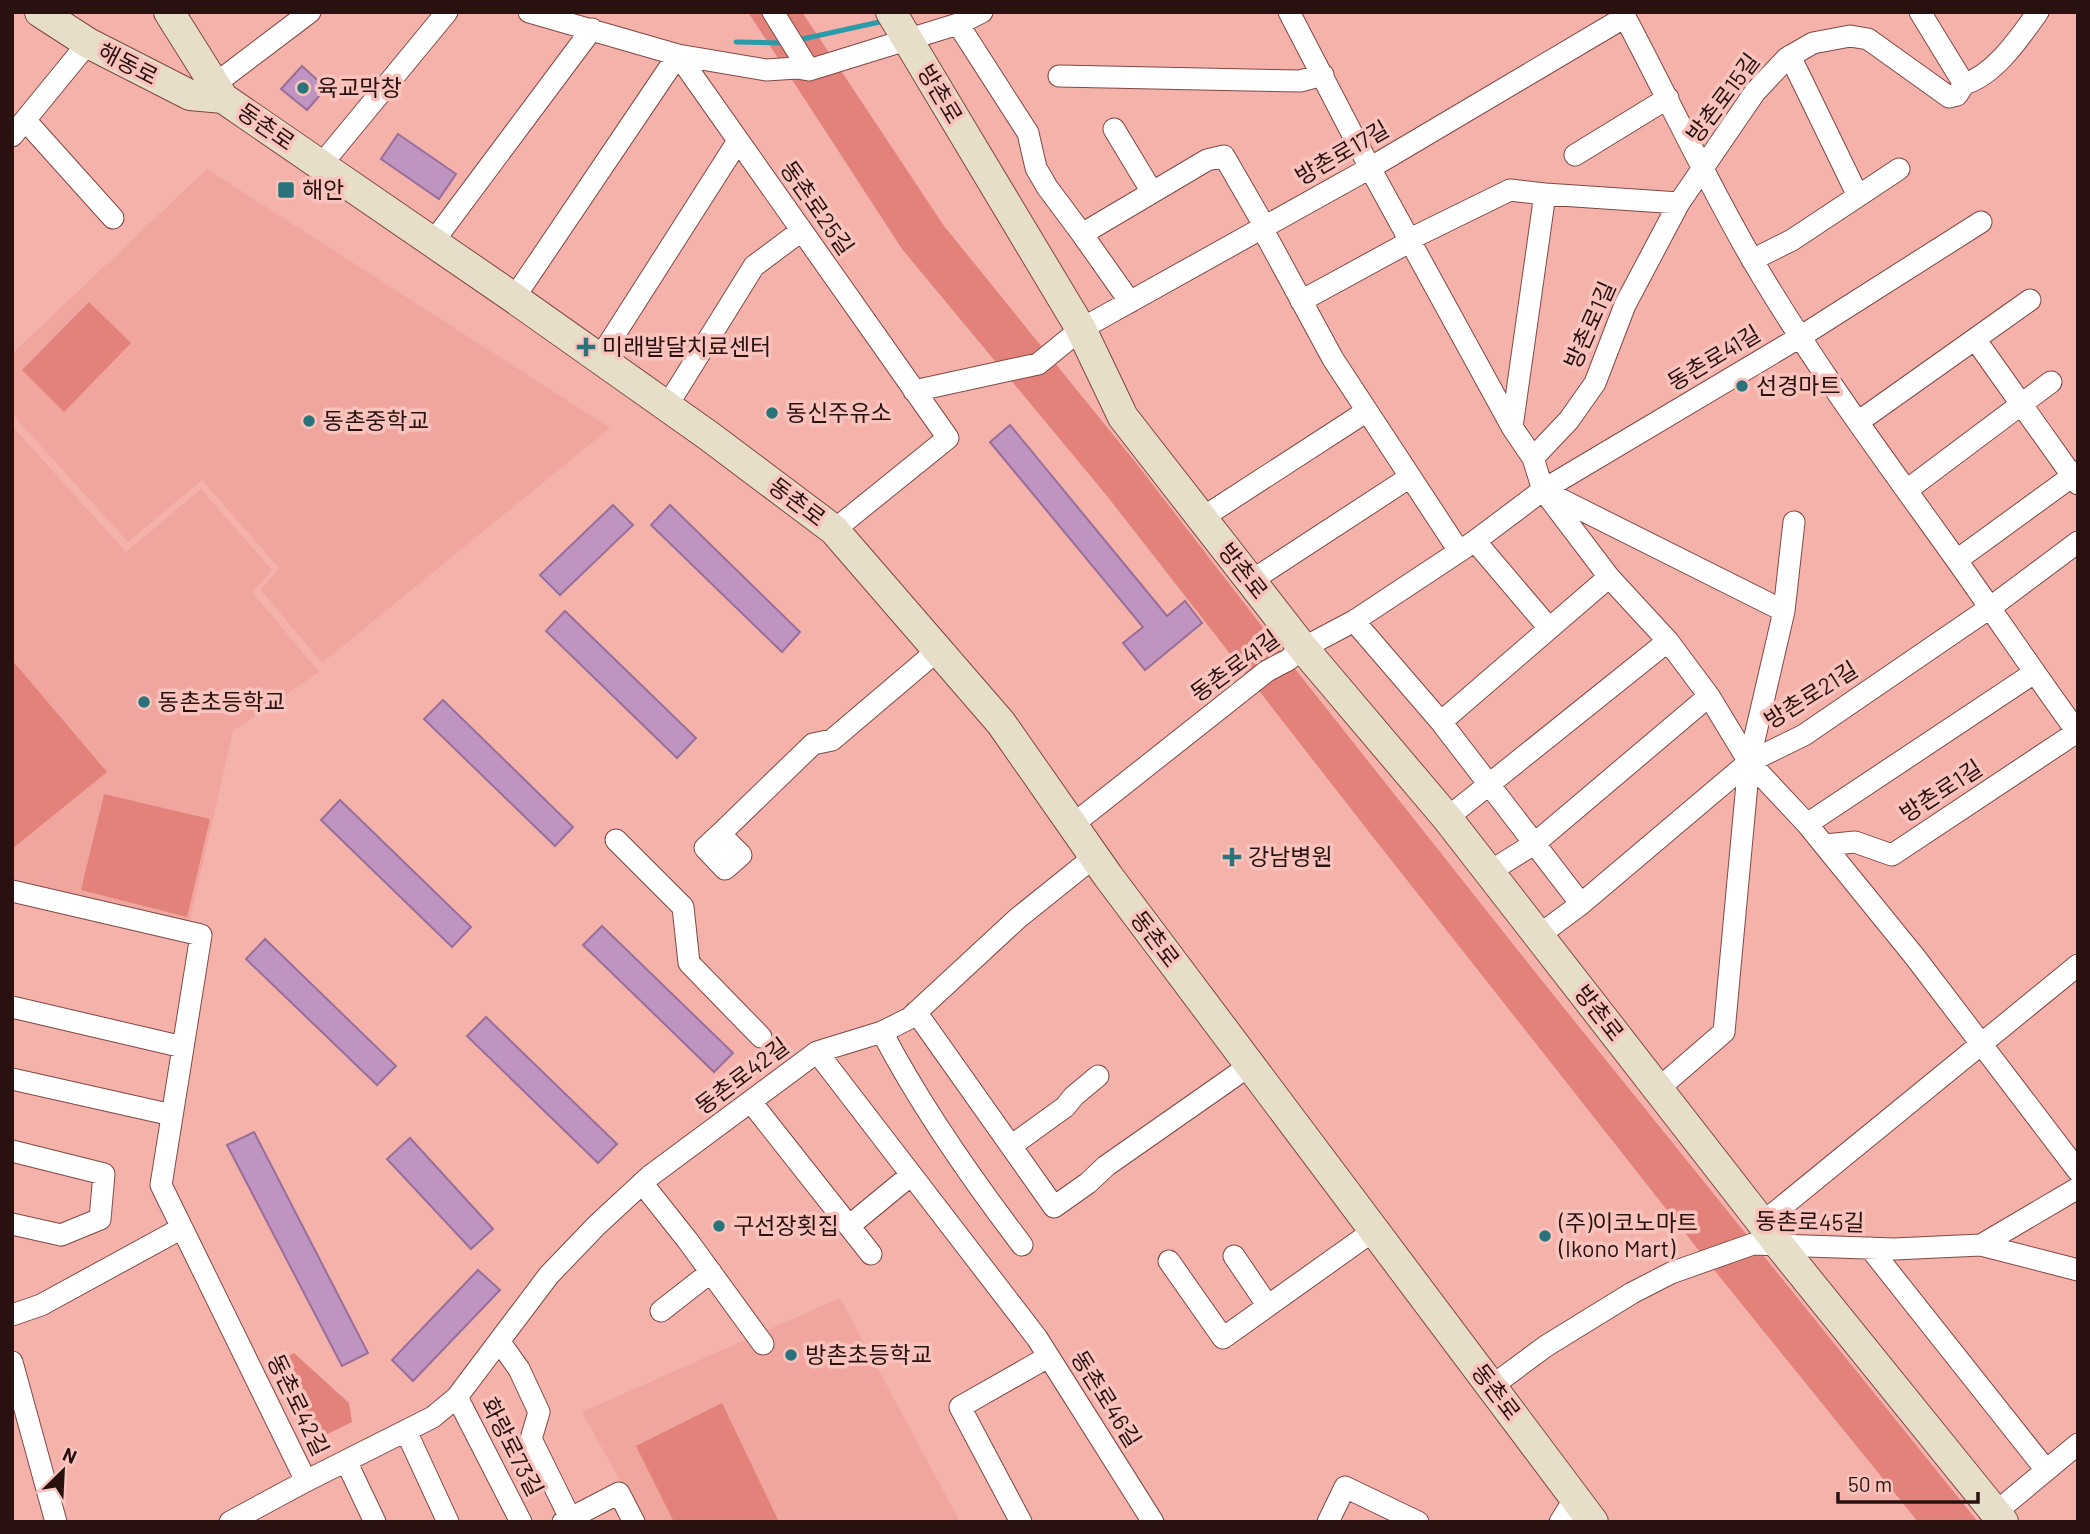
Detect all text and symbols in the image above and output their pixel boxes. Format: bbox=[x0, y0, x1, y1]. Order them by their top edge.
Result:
street label: 해동로 bbox=[94, 36, 163, 90]
street label: 방촌로15길 bbox=[1680, 47, 1765, 148]
street label: 방촌로 bbox=[913, 59, 969, 128]
place label: 육교막창 bbox=[317, 73, 402, 101]
marker: 육교막창 bbox=[295, 80, 311, 96]
street label: 동촌로 bbox=[233, 97, 301, 156]
street label: 방촌로17길 bbox=[1290, 114, 1393, 190]
street label: 동촌로25길 bbox=[775, 155, 860, 260]
place label: 해안 bbox=[302, 175, 344, 203]
marker: 해안 bbox=[276, 180, 296, 200]
street label: 방촌로1길 bbox=[1557, 277, 1621, 373]
street label: 동촌로41길 bbox=[1662, 319, 1765, 396]
place label: 미래발달치료센터 bbox=[602, 332, 771, 360]
marker: 미래발달치료센터 bbox=[576, 337, 596, 357]
place label: 선경마트 bbox=[1756, 371, 1841, 399]
marker: 선경마트 bbox=[1734, 378, 1750, 394]
place label: 동신주유소 bbox=[786, 398, 892, 426]
marker: 동신주유소 bbox=[764, 405, 780, 421]
place label: 동촌중학교 bbox=[323, 406, 429, 434]
marker: 동촌중학교 bbox=[301, 413, 317, 429]
street label: 동촌로 bbox=[764, 471, 831, 531]
street label: 방촌로 bbox=[1213, 537, 1274, 604]
street label: 동촌로41길 bbox=[1184, 624, 1284, 707]
street label: 방촌로21길 bbox=[1759, 655, 1862, 734]
place label: 동촌초등학교 bbox=[158, 687, 285, 715]
marker: 동촌초등학교 bbox=[136, 694, 152, 710]
street label: 방촌로1길 bbox=[1894, 753, 1987, 827]
place label: 강남병원 bbox=[1248, 842, 1333, 870]
marker: 강남병원 bbox=[1222, 847, 1242, 867]
street label: 동촌로 bbox=[1126, 905, 1186, 972]
street label: 방촌로 bbox=[1569, 979, 1630, 1046]
street label: 동촌로42길 bbox=[689, 1031, 794, 1119]
street label: 동촌로45길 bbox=[1755, 1206, 1865, 1236]
place label: (주)이코노마트 (Ikono Mart) bbox=[1558, 1208, 1698, 1262]
place label: 구선장횟집 bbox=[733, 1211, 839, 1239]
marker: 구선장횟집 bbox=[711, 1218, 727, 1234]
marker: (주)이코노마트 (Ikono Mart) bbox=[1537, 1228, 1553, 1244]
place label: 방촌초등학교 bbox=[805, 1340, 932, 1368]
street label: 동촌로46길 bbox=[1066, 1345, 1148, 1452]
marker: 방촌초등학교 bbox=[783, 1347, 799, 1363]
street label: 동촌로42길 bbox=[262, 1349, 336, 1460]
street label: 동촌로 bbox=[1467, 1358, 1527, 1425]
street label: 화랑로73길 bbox=[476, 1392, 550, 1501]
north arrow bbox=[28, 1436, 98, 1506]
text: N bbox=[60, 1442, 81, 1468]
scale bar bbox=[1838, 1460, 1978, 1504]
text: 50 m bbox=[1848, 1471, 1892, 1496]

